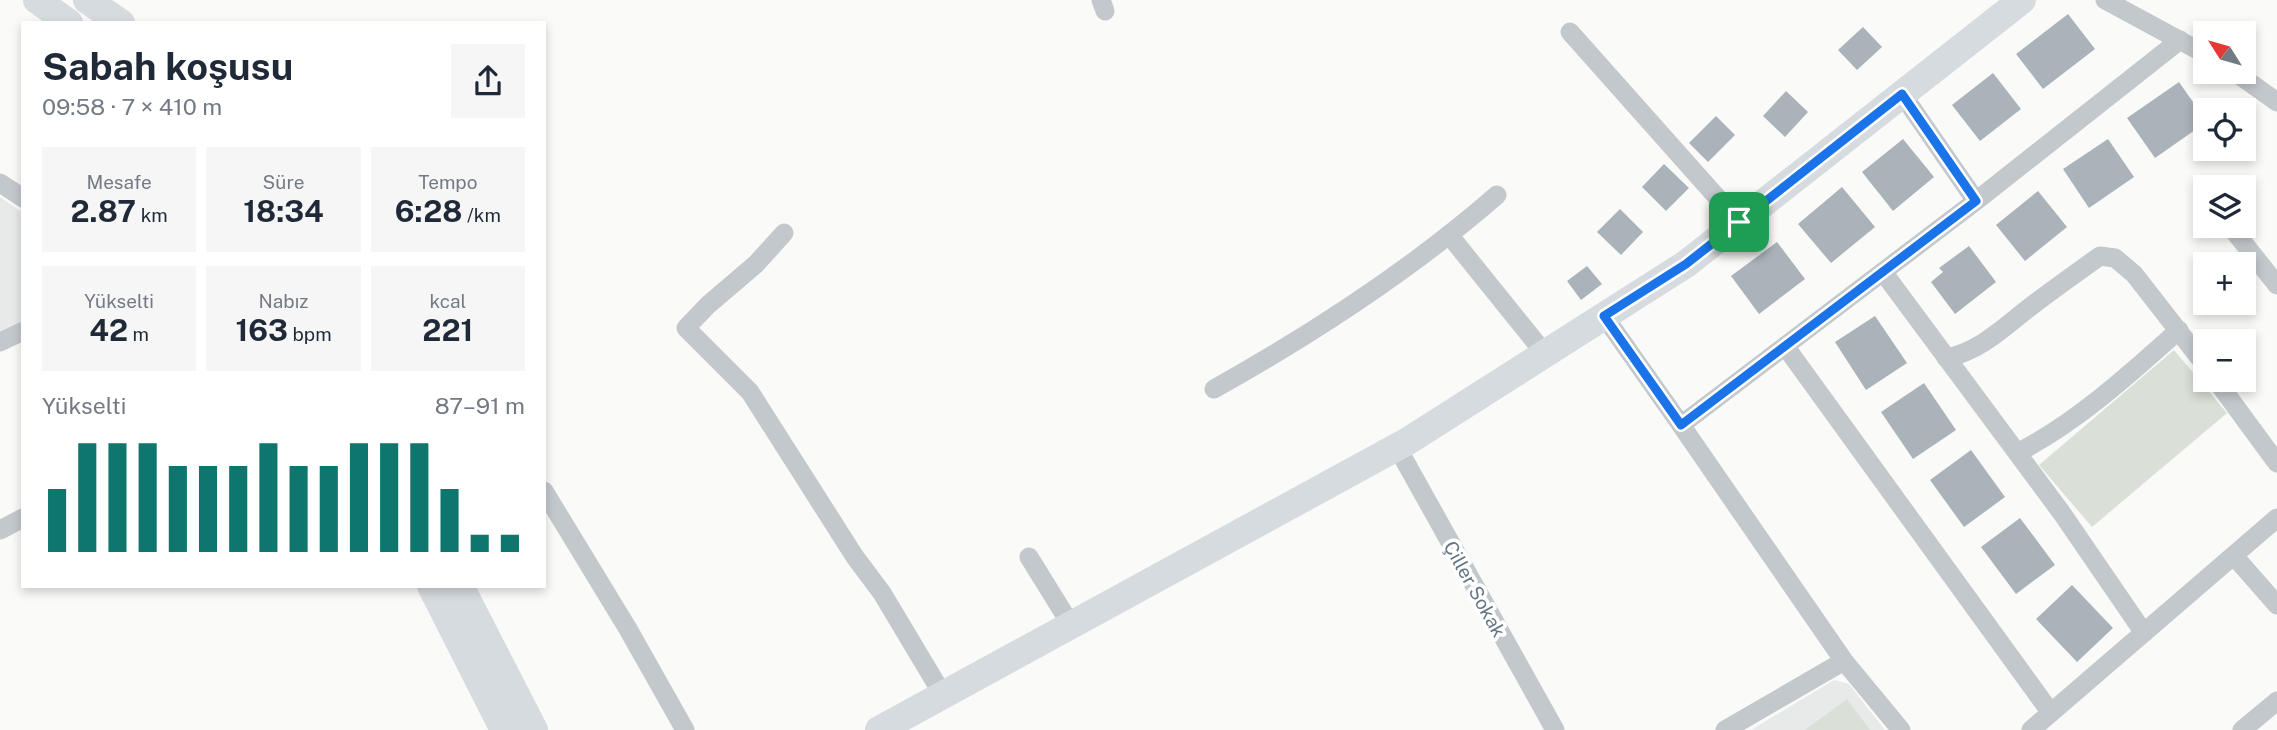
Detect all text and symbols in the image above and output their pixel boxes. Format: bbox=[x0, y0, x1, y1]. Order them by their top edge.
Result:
north arrow bbox=[2193, 21, 2256, 84]
map controls bbox=[2193, 21, 2256, 392]
text: Sabah koşusu bbox=[42, 44, 293, 89]
button: share bbox=[451, 44, 525, 118]
text: 09:58 · 7 × 410 m bbox=[42, 93, 222, 120]
button: locate bbox=[2193, 98, 2256, 161]
text: Mesafe bbox=[86, 171, 152, 193]
text: Süre bbox=[263, 171, 304, 193]
text: Tempo bbox=[418, 171, 477, 193]
button: layers bbox=[2193, 175, 2256, 238]
pin bbox=[1709, 192, 1769, 252]
text: 2.87 bbox=[71, 193, 136, 229]
text: 18:34 bbox=[243, 193, 324, 229]
text: 6:28 bbox=[395, 193, 462, 229]
icon: arrive bbox=[1720, 203, 1758, 241]
text: km bbox=[136, 204, 168, 226]
text: /km bbox=[462, 204, 501, 226]
button: + bbox=[2193, 252, 2256, 315]
text: Yükselti bbox=[84, 290, 154, 312]
text: Nabız bbox=[259, 290, 308, 312]
text: kcal bbox=[429, 290, 466, 312]
text: 42 bbox=[89, 312, 128, 348]
text: 163 bbox=[235, 312, 288, 348]
text: 221 bbox=[422, 312, 473, 348]
text: m bbox=[128, 323, 149, 345]
text: bpm bbox=[288, 323, 332, 345]
button: − bbox=[2193, 329, 2256, 392]
text: Yükselti bbox=[42, 392, 126, 419]
text: 87–91 m bbox=[435, 392, 525, 419]
street label: Çiller Sokak bbox=[1440, 537, 1511, 641]

